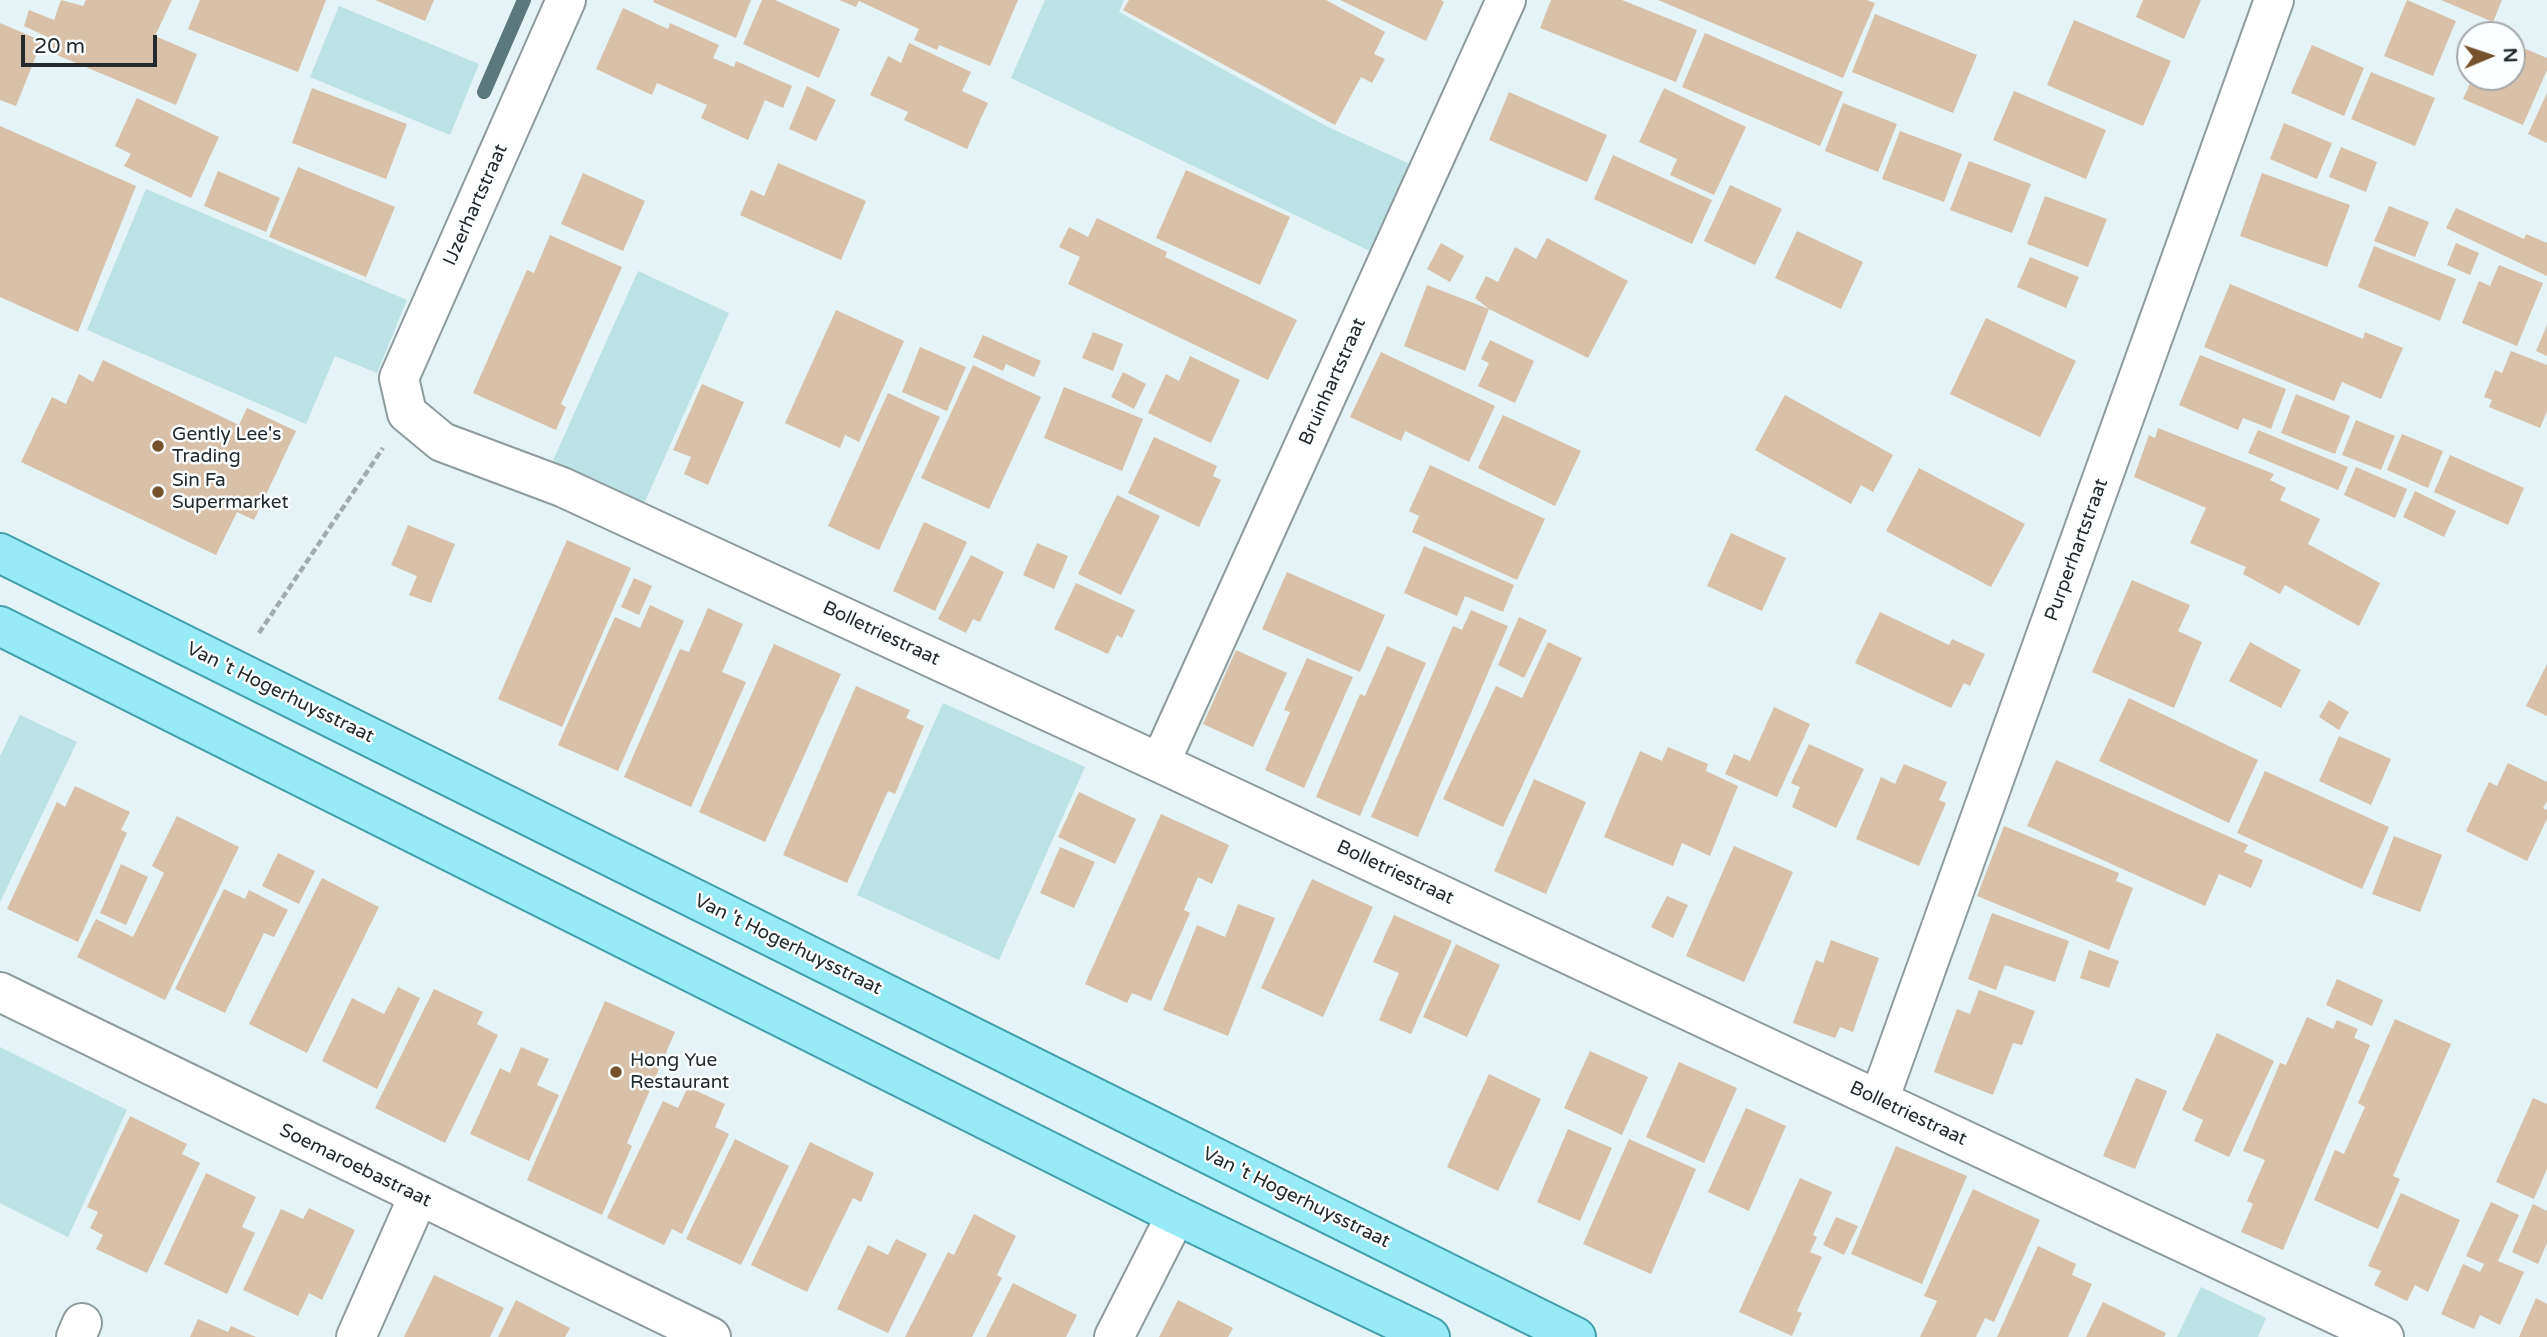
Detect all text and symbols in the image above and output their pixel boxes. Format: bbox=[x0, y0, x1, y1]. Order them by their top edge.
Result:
scale bar bbox=[24, 21, 161, 65]
north arrow bbox=[2456, 21, 2526, 91]
text: 20 m bbox=[34, 34, 85, 59]
text: N bbox=[2499, 47, 2521, 63]
street label: IJzerhartstraat bbox=[439, 141, 513, 269]
street label: Bruinhartstraat bbox=[1295, 315, 1371, 449]
place label: Gently Lee's Trading bbox=[172, 424, 281, 468]
marker: Gently Lee's Trading bbox=[150, 438, 166, 454]
place label: Sin Fa Supermarket bbox=[172, 470, 289, 514]
street label: Purperhartstraat bbox=[2041, 476, 2113, 624]
marker: Sin Fa Supermarket bbox=[150, 484, 166, 500]
street label: Bolletriestraat bbox=[819, 597, 943, 671]
street label: Van 't Hogerhuysstraat bbox=[183, 638, 377, 748]
street label: Bolletriestraat bbox=[1333, 836, 1457, 910]
street label: Van 't Hogerhuysstraat bbox=[691, 890, 885, 1000]
place label: Hong Yue Restaurant bbox=[630, 1050, 729, 1094]
marker: Hong Yue Restaurant bbox=[608, 1064, 624, 1080]
street label: Bolletriestraat bbox=[1846, 1077, 1970, 1151]
street label: Soemaroebastraat bbox=[275, 1119, 435, 1213]
street label: Van 't Hogerhuysstraat bbox=[1199, 1143, 1393, 1253]

